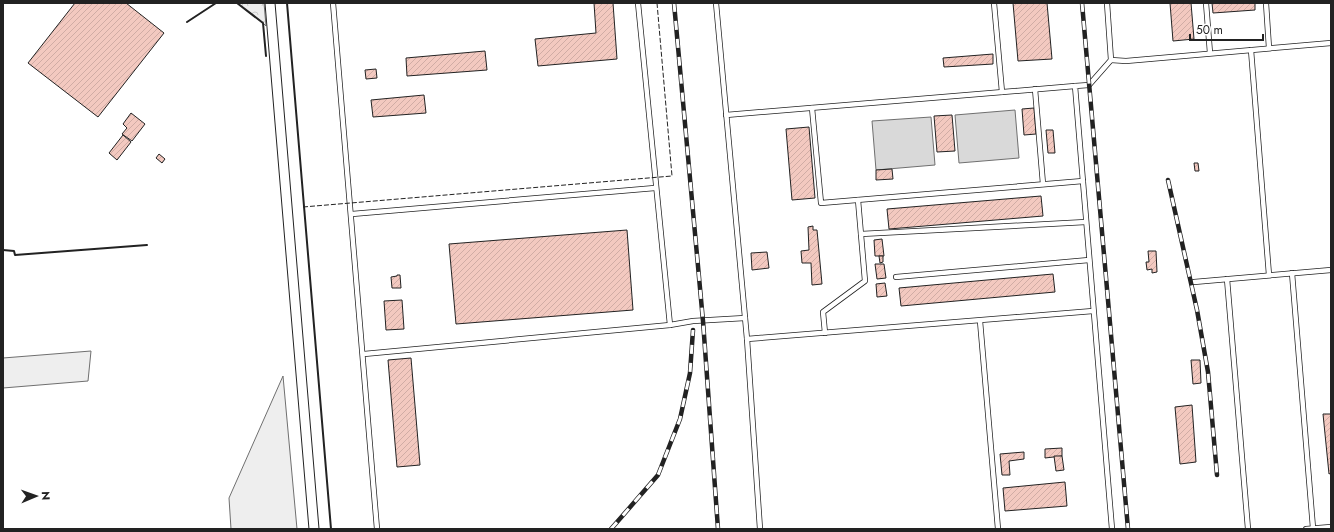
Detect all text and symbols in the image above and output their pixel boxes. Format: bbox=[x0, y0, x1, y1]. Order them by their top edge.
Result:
scale bar bbox=[1190, 16, 1263, 42]
text: 50 m bbox=[1196, 21, 1223, 39]
north arrow bbox=[16, 476, 56, 516]
text: N bbox=[38, 491, 54, 500]

